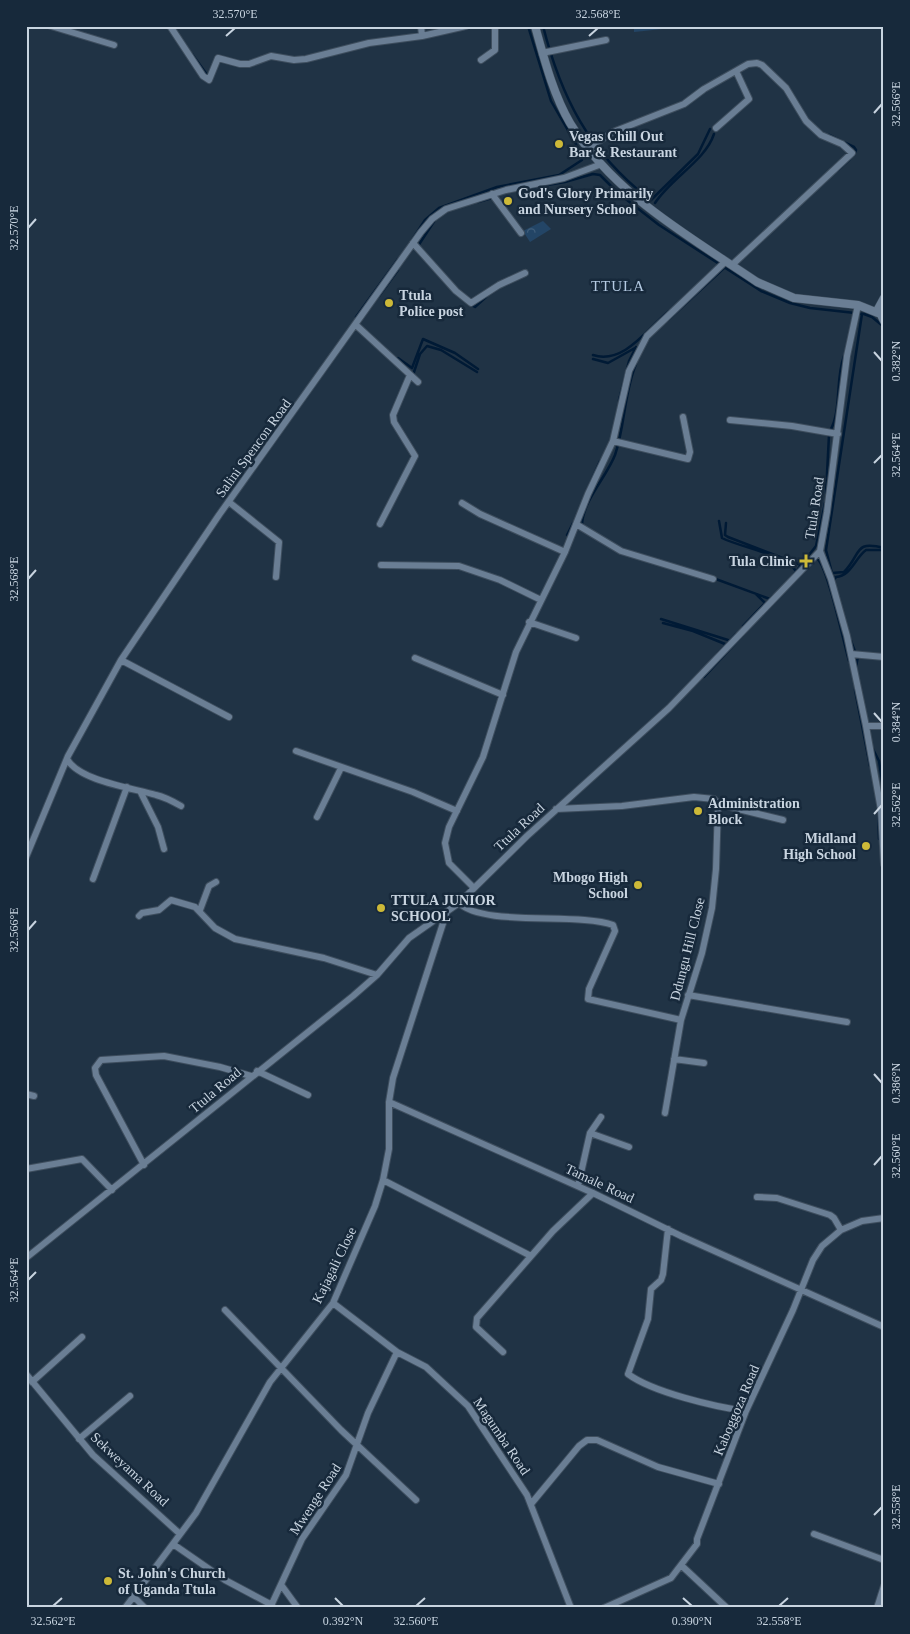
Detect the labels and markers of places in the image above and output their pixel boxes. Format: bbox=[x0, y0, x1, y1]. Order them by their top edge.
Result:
place label: Vegas Chill Out Bar & Restaurant bbox=[569, 129, 677, 160]
marker: Vegas Chill Out Bar & Restaurant bbox=[553, 138, 565, 150]
place label: God's Glory Primarily and Nursery School bbox=[518, 186, 653, 217]
marker: God's Glory Primarily and Nursery School bbox=[502, 195, 514, 207]
place label: Ttula Police post bbox=[399, 288, 463, 319]
marker: Ttula Police post bbox=[383, 297, 395, 309]
place label: Tula Clinic bbox=[729, 554, 795, 569]
marker: Tula Clinic bbox=[799, 554, 813, 568]
place label: Administration Block bbox=[708, 796, 800, 827]
marker: Administration Block bbox=[692, 805, 704, 817]
place label: Midland High School bbox=[783, 831, 856, 862]
marker: Midland High School bbox=[860, 840, 872, 852]
place label: Mbogo High School bbox=[553, 870, 628, 901]
marker: Mbogo High School bbox=[632, 879, 644, 891]
place label: TTULA JUNIOR SCHOOL bbox=[391, 893, 497, 924]
marker: TTULA JUNIOR SCHOOL bbox=[375, 902, 387, 914]
place label: St. John's Church of Uganda Ttula bbox=[118, 1566, 226, 1597]
marker: St. John's Church of Uganda Ttula bbox=[102, 1575, 114, 1587]

